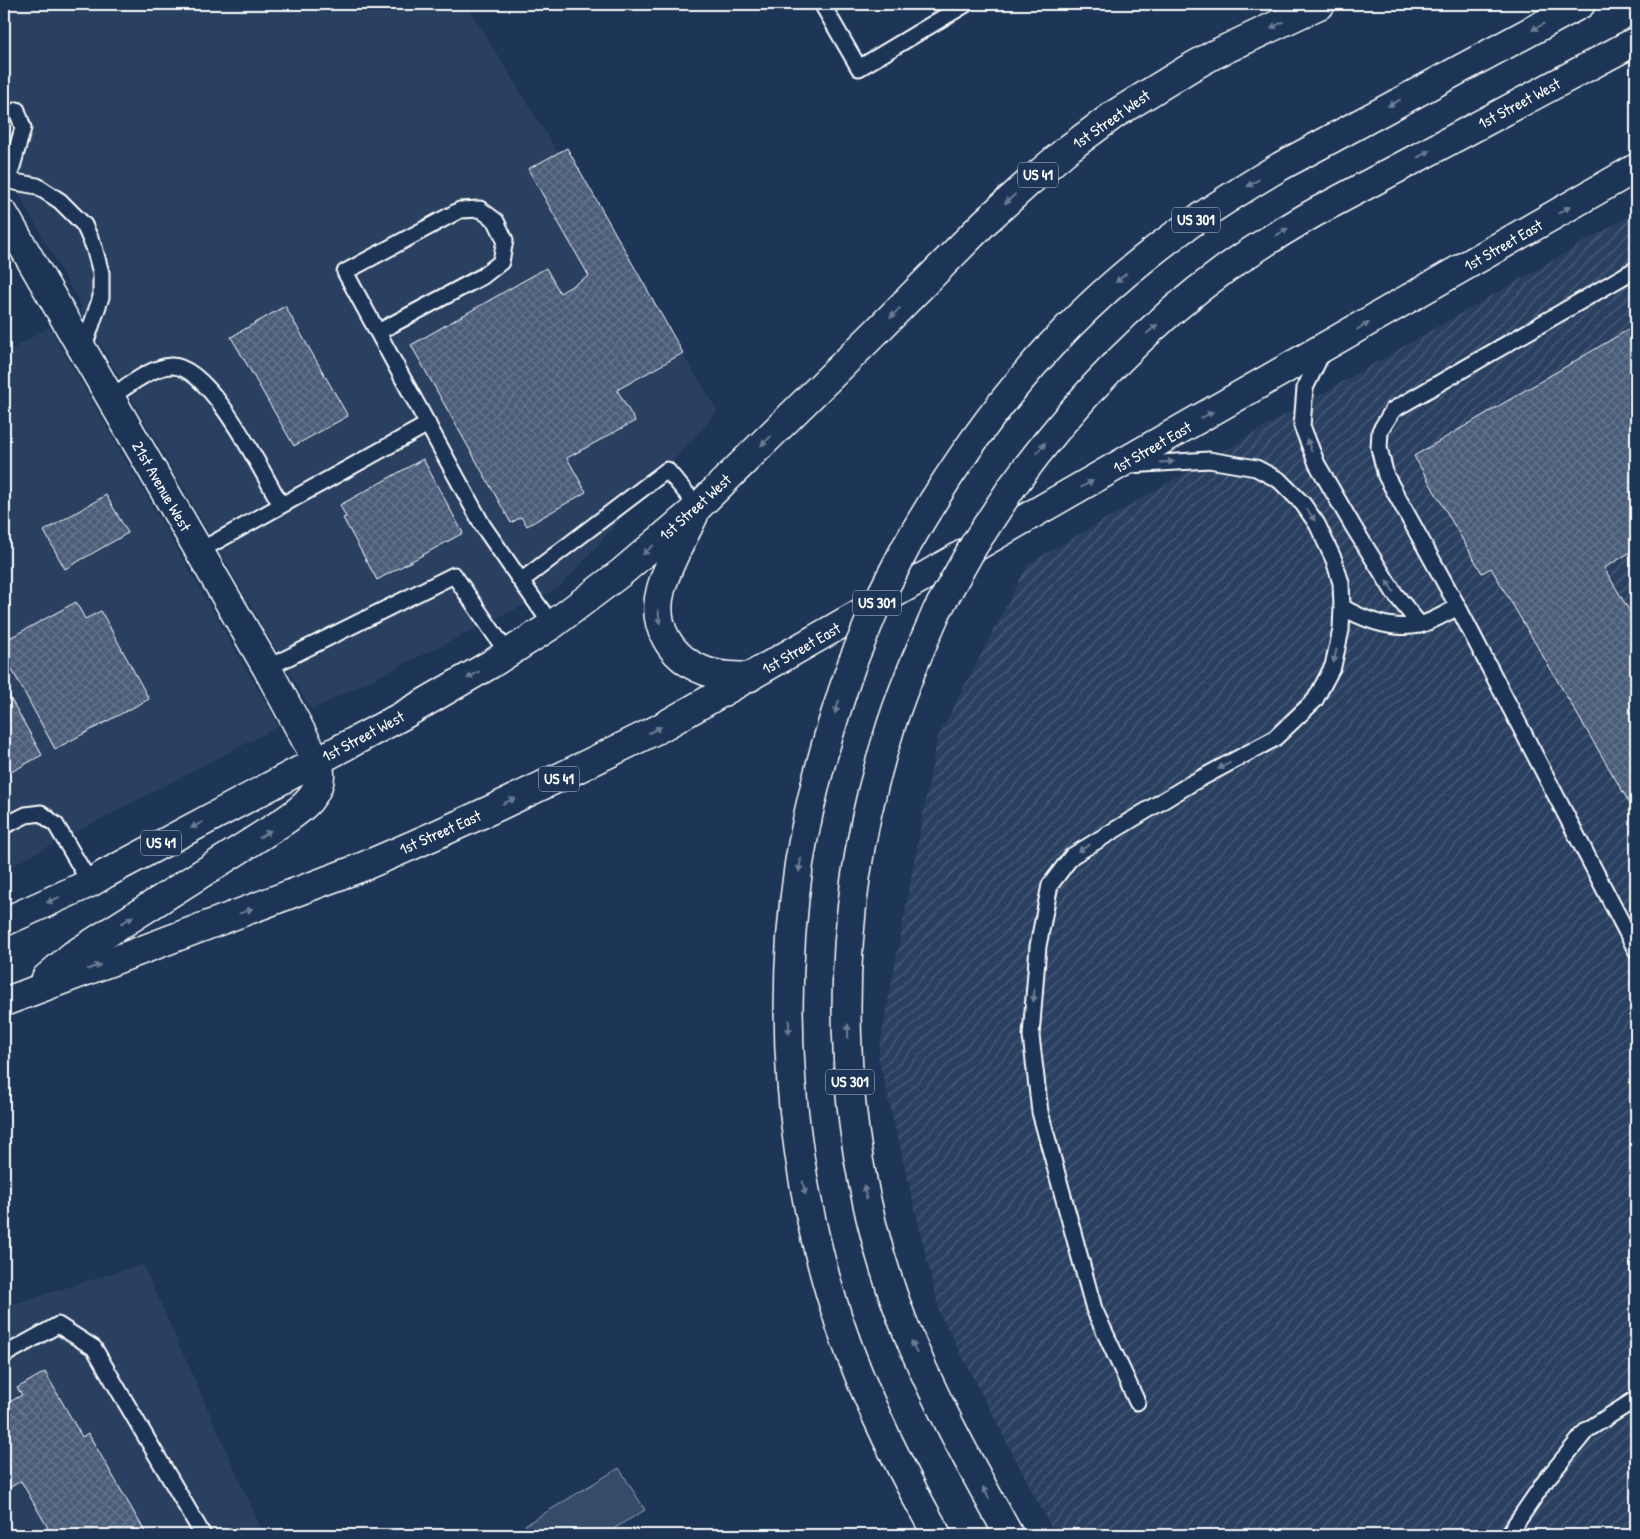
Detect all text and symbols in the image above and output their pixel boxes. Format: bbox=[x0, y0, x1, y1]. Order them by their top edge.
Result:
one-way arrow bbox=[1270, 21, 1284, 29]
one-way arrow bbox=[1530, 23, 1545, 31]
street label: 1st Street West bbox=[1474, 72, 1564, 134]
street label: 1st Street West bbox=[1068, 84, 1155, 154]
one-way arrow bbox=[1388, 99, 1401, 108]
one-way arrow bbox=[1417, 150, 1431, 158]
road number: US 41 bbox=[1018, 162, 1058, 188]
one-way arrow bbox=[1246, 178, 1259, 187]
one-way arrow bbox=[1005, 193, 1017, 205]
one-way arrow bbox=[1558, 205, 1571, 214]
road number: US 301 bbox=[1172, 208, 1220, 232]
street label: 1st Street East bbox=[1460, 213, 1547, 276]
one-way arrow bbox=[1275, 228, 1288, 237]
one-way arrow bbox=[1115, 272, 1128, 283]
one-way arrow bbox=[889, 307, 901, 319]
one-way arrow bbox=[1356, 321, 1369, 330]
one-way arrow bbox=[1145, 323, 1157, 335]
one-way arrow bbox=[1200, 411, 1213, 420]
street label: 1st Street East bbox=[1109, 415, 1196, 478]
one-way arrow bbox=[760, 435, 772, 447]
street label: 21st Avenue West bbox=[127, 437, 197, 536]
one-way arrow bbox=[1305, 438, 1313, 452]
one-way arrow bbox=[1036, 441, 1046, 455]
one-way arrow bbox=[1160, 458, 1176, 466]
street label: 1st Street West bbox=[654, 468, 736, 545]
one-way arrow bbox=[1079, 480, 1094, 488]
one-way arrow bbox=[1306, 508, 1316, 521]
one-way arrow bbox=[642, 544, 654, 556]
one-way arrow bbox=[1385, 580, 1395, 593]
road number: US 301 bbox=[853, 590, 901, 616]
one-way arrow bbox=[655, 609, 663, 625]
street label: 1st Street East bbox=[758, 616, 845, 679]
one-way arrow bbox=[1331, 648, 1339, 663]
one-way arrow bbox=[466, 670, 479, 679]
one-way arrow bbox=[833, 699, 840, 714]
street label: 1st Street West bbox=[318, 705, 408, 767]
one-way arrow bbox=[648, 726, 662, 734]
one-way arrow bbox=[1217, 762, 1231, 770]
road number: US 41 bbox=[539, 766, 579, 792]
one-way arrow bbox=[502, 797, 516, 805]
street label: 1st Street East bbox=[396, 804, 485, 860]
one-way arrow bbox=[190, 821, 204, 829]
one-way arrow bbox=[258, 829, 271, 838]
road number: US 41 bbox=[141, 830, 181, 856]
one-way arrow bbox=[1078, 844, 1091, 853]
one-way arrow bbox=[795, 857, 803, 873]
one-way arrow bbox=[46, 896, 60, 904]
one-way arrow bbox=[239, 907, 254, 915]
one-way arrow bbox=[120, 916, 134, 925]
one-way arrow bbox=[86, 963, 101, 970]
one-way arrow bbox=[1030, 988, 1038, 1004]
one-way arrow bbox=[785, 1019, 793, 1035]
one-way arrow bbox=[844, 1023, 852, 1039]
road number: US 301 bbox=[826, 1070, 874, 1094]
one-way arrow bbox=[801, 1181, 809, 1197]
one-way arrow bbox=[861, 1184, 869, 1200]
one-way arrow bbox=[909, 1340, 917, 1354]
one-way arrow bbox=[981, 1486, 990, 1499]

